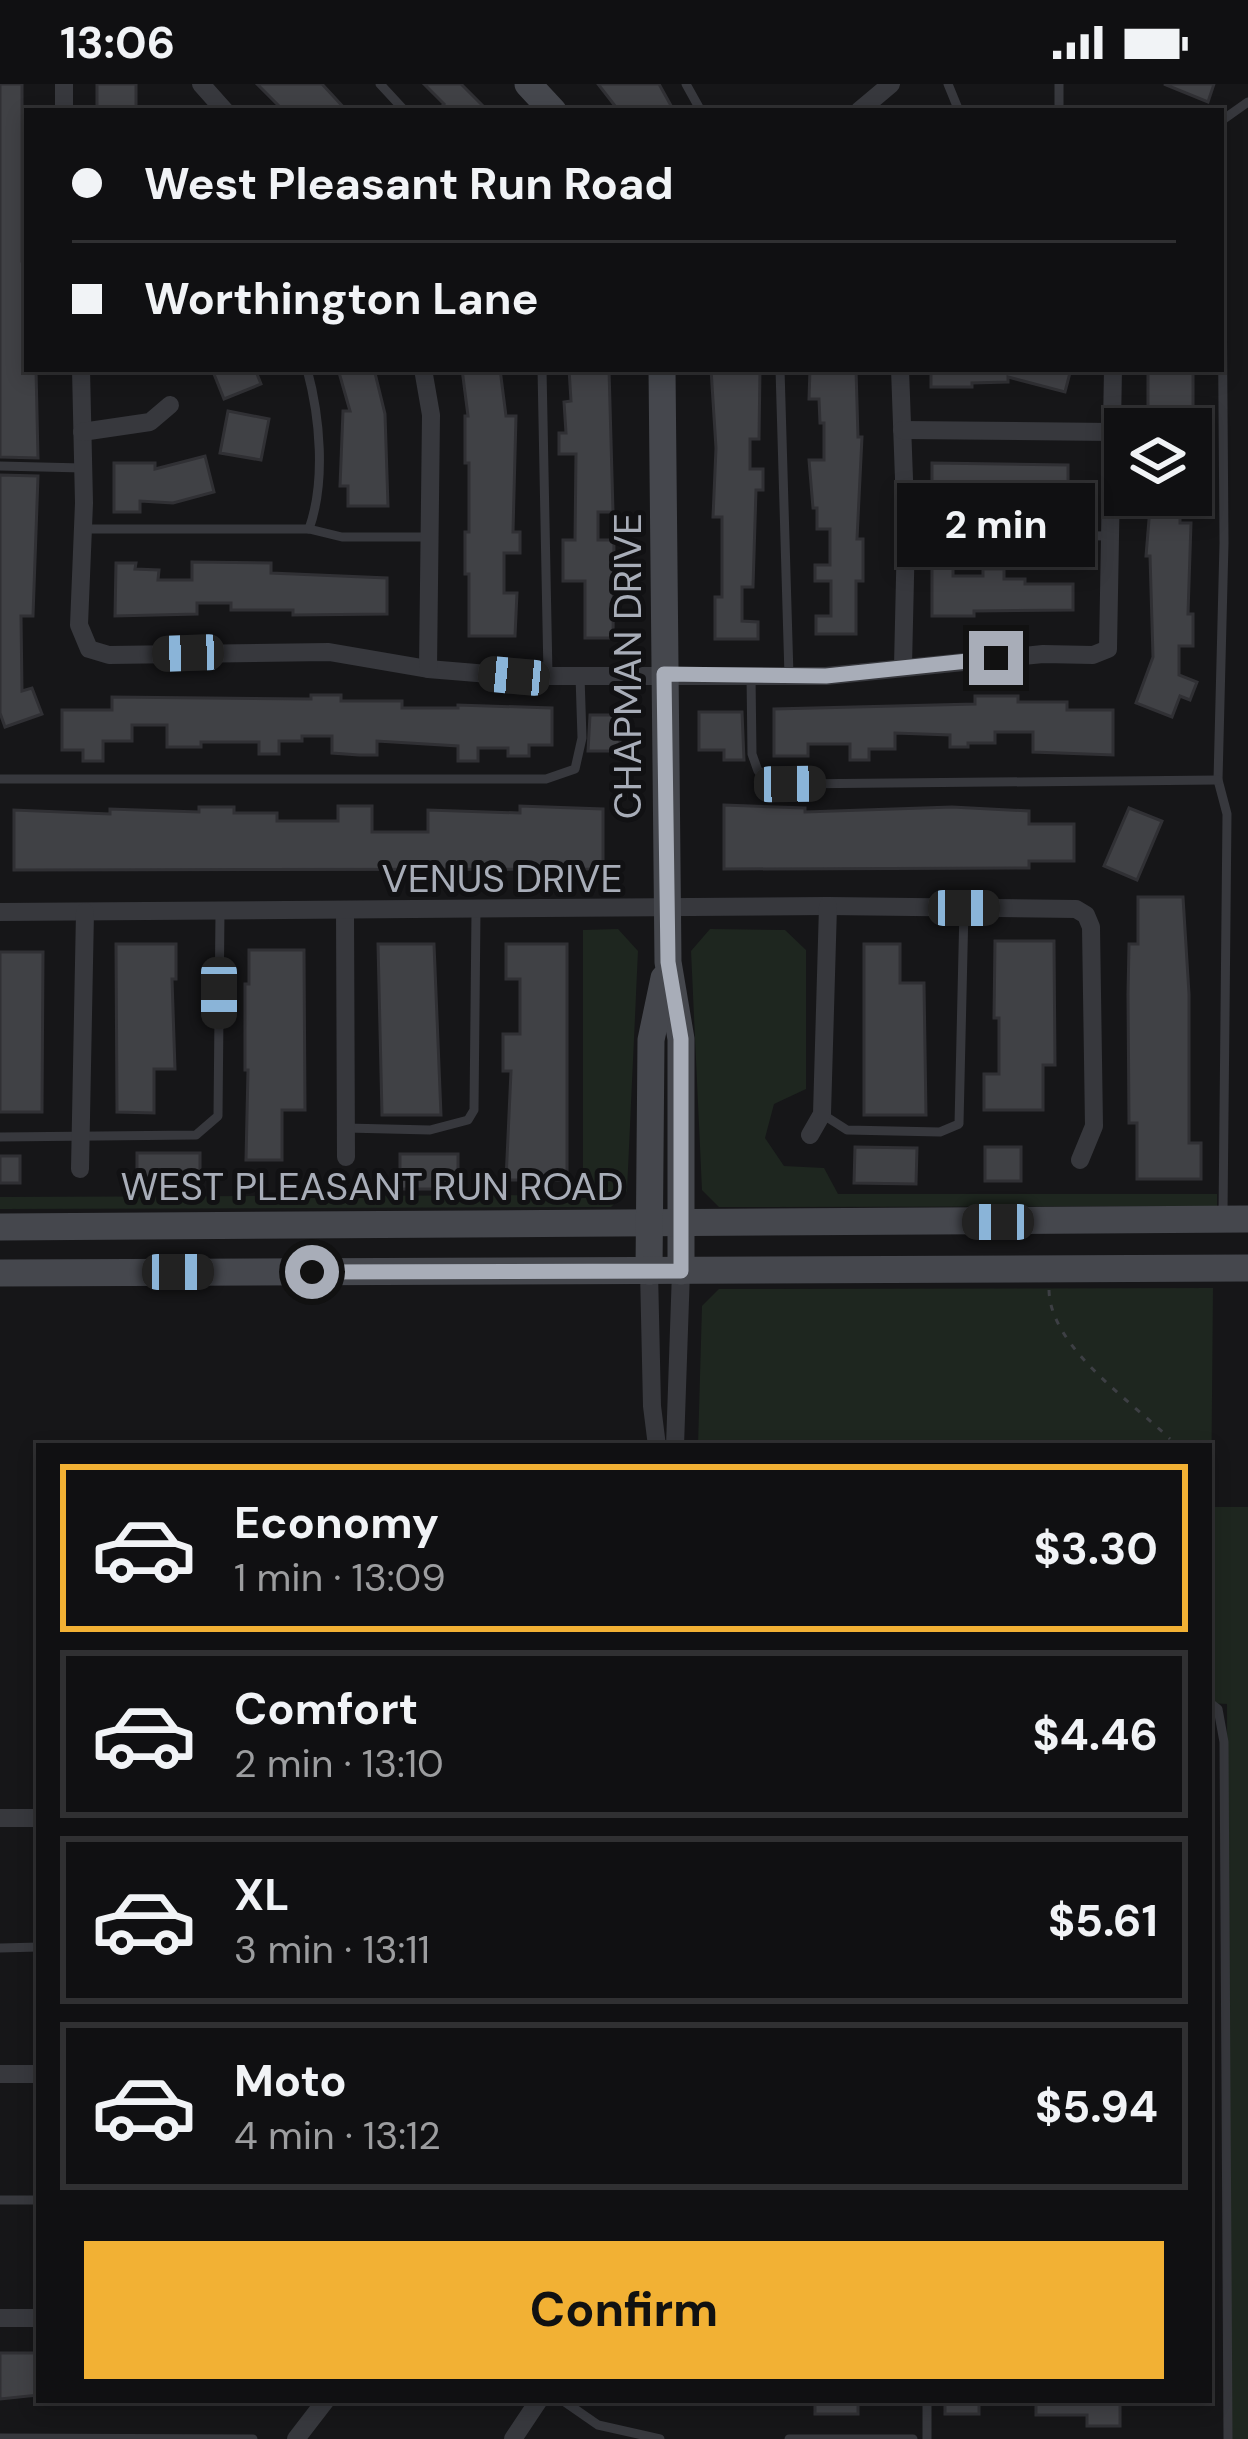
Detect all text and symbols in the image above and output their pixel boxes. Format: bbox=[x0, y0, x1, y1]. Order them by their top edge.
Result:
text: 13:06 bbox=[60, 13, 175, 72]
text: West Pleasant Run Road bbox=[144, 154, 674, 213]
text: Worthington Lane bbox=[144, 269, 538, 328]
map controls bbox=[1104, 408, 1212, 516]
button: layers bbox=[1104, 408, 1212, 516]
callout: 2 min bbox=[897, 484, 1095, 568]
text: 2 min bbox=[944, 499, 1048, 550]
street label: CHAPMAN DRIVE bbox=[602, 513, 653, 819]
route end bbox=[969, 631, 1023, 685]
car bbox=[151, 634, 225, 672]
car bbox=[477, 655, 551, 697]
car bbox=[754, 765, 826, 803]
street label: VENUS DRIVE bbox=[382, 853, 622, 904]
car bbox=[928, 890, 1000, 926]
car bbox=[201, 957, 237, 1029]
street label: WEST PLEASANT RUN ROAD bbox=[121, 1161, 623, 1212]
car bbox=[962, 1204, 1034, 1240]
route start bbox=[285, 1245, 339, 1299]
car bbox=[142, 1254, 214, 1290]
text: Economy bbox=[234, 1493, 439, 1552]
icon: car bbox=[90, 1494, 198, 1602]
text: $3.30 bbox=[1034, 1519, 1158, 1578]
text: 1 min · 13:09 bbox=[234, 1552, 446, 1603]
text: Comfort bbox=[234, 1679, 418, 1738]
icon: car bbox=[90, 1680, 198, 1788]
text: $4.46 bbox=[1032, 1705, 1158, 1764]
text: 2 min · 13:10 bbox=[234, 1738, 444, 1789]
text: XL bbox=[234, 1865, 289, 1924]
icon: car bbox=[90, 1866, 198, 1974]
text: $5.61 bbox=[1048, 1891, 1158, 1950]
text: 3 min · 13:11 bbox=[234, 1924, 430, 1975]
text: Moto bbox=[234, 2051, 347, 2110]
icon: car bbox=[90, 2052, 198, 2160]
text: $5.94 bbox=[1035, 2077, 1158, 2136]
text: 4 min · 13:12 bbox=[234, 2110, 441, 2161]
button: Confirm bbox=[84, 2241, 1164, 2379]

